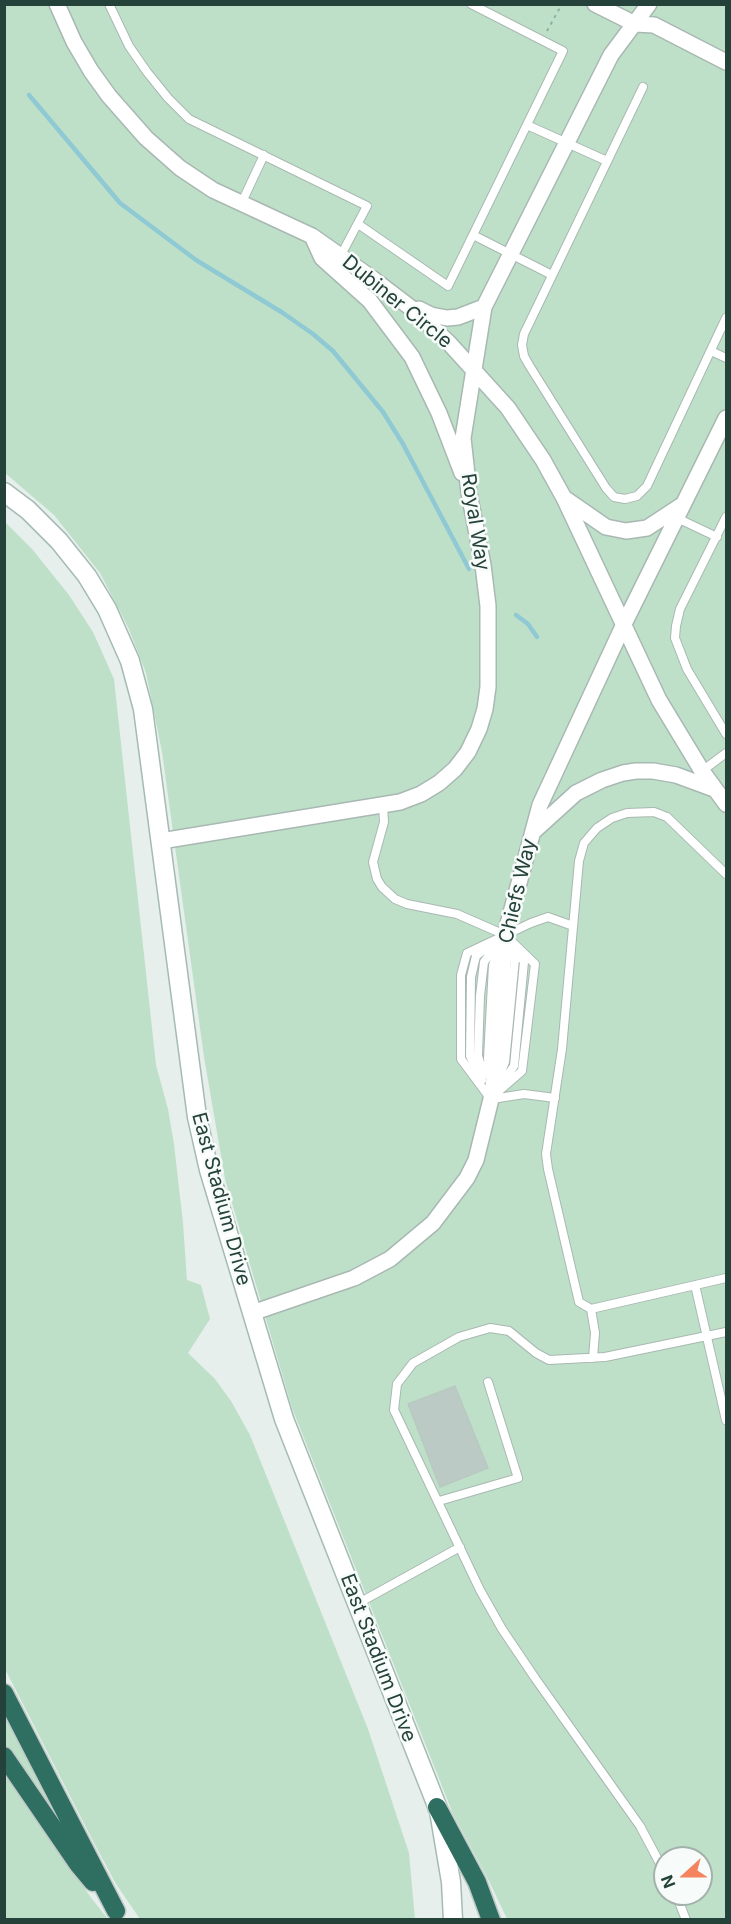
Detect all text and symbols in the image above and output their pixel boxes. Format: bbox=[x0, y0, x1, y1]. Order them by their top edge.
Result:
street label: Dubiner Circle bbox=[337, 250, 457, 354]
street label: Royal Way bbox=[455, 472, 495, 572]
street label: Chiefs Way bbox=[494, 836, 542, 946]
street label: East Stadium Drive bbox=[186, 1110, 256, 1288]
street label: East Stadium Drive bbox=[335, 1570, 421, 1746]
north arrow bbox=[653, 1846, 713, 1906]
text: N bbox=[657, 1872, 680, 1891]

